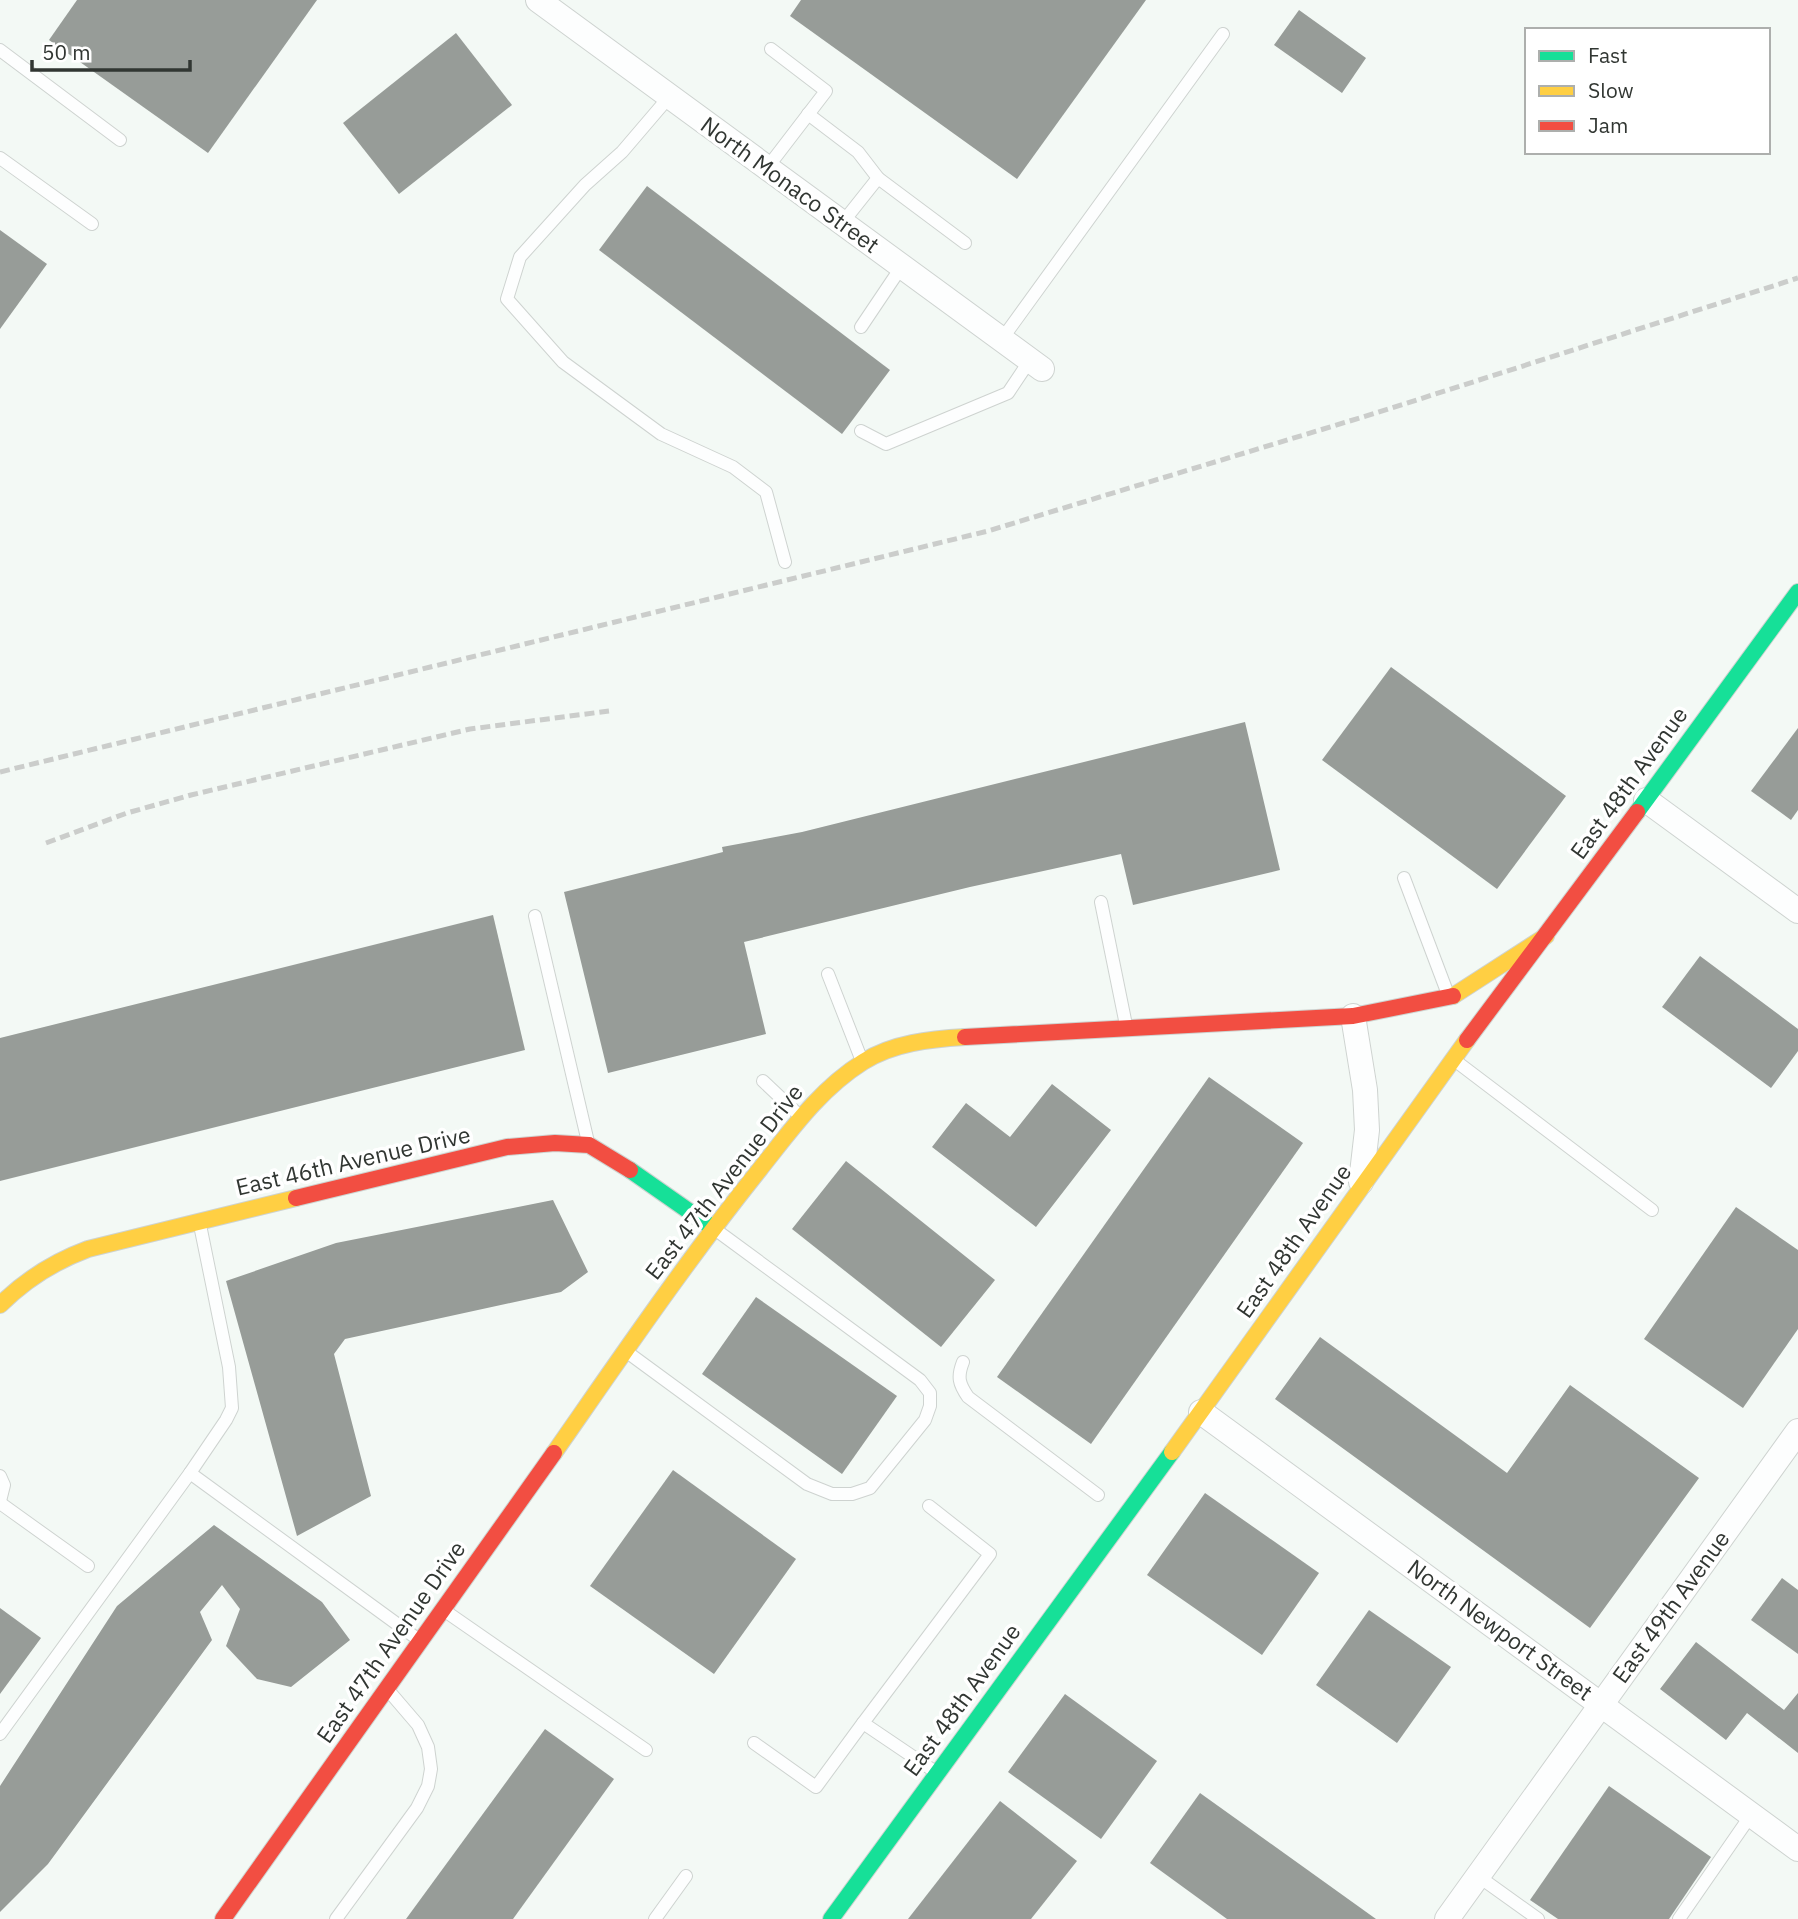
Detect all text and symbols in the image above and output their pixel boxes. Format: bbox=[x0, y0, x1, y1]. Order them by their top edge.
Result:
scale bar bbox=[32, 28, 189, 72]
legend bbox=[1525, 28, 1770, 154]
text: 50 m bbox=[42, 38, 91, 66]
text: Fast bbox=[1588, 41, 1628, 69]
text: Slow bbox=[1588, 76, 1634, 104]
street label: North Monaco Street bbox=[695, 109, 886, 259]
text: Jam bbox=[1588, 111, 1628, 139]
street label: East 48th Avenue bbox=[1563, 700, 1694, 865]
street label: East 47th Avenue Drive bbox=[638, 1078, 809, 1285]
street label: East 46th Avenue Drive bbox=[232, 1118, 473, 1202]
street label: East 48th Avenue bbox=[1229, 1158, 1357, 1323]
street label: East 49th Avenue bbox=[1605, 1524, 1736, 1689]
street label: East 47th Avenue Drive bbox=[309, 1535, 471, 1748]
street label: North Newport Street bbox=[1402, 1552, 1599, 1707]
street label: East 48th Avenue bbox=[896, 1617, 1027, 1782]

